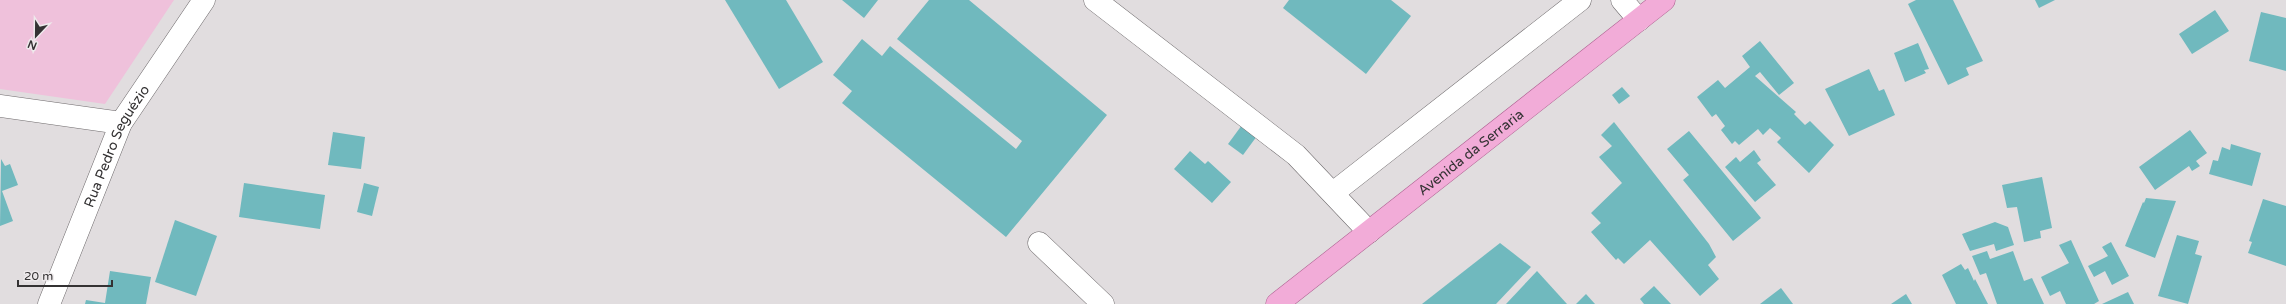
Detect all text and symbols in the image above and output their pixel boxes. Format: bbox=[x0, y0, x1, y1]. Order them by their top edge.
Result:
north arrow bbox=[16, 16, 56, 56]
text: N bbox=[26, 37, 39, 52]
street label: Rua Pedro Seguézio bbox=[80, 82, 153, 210]
street label: Avenida da Serraria bbox=[1414, 106, 1527, 199]
scale bar bbox=[18, 262, 112, 288]
text: 20 m bbox=[24, 269, 53, 283]

